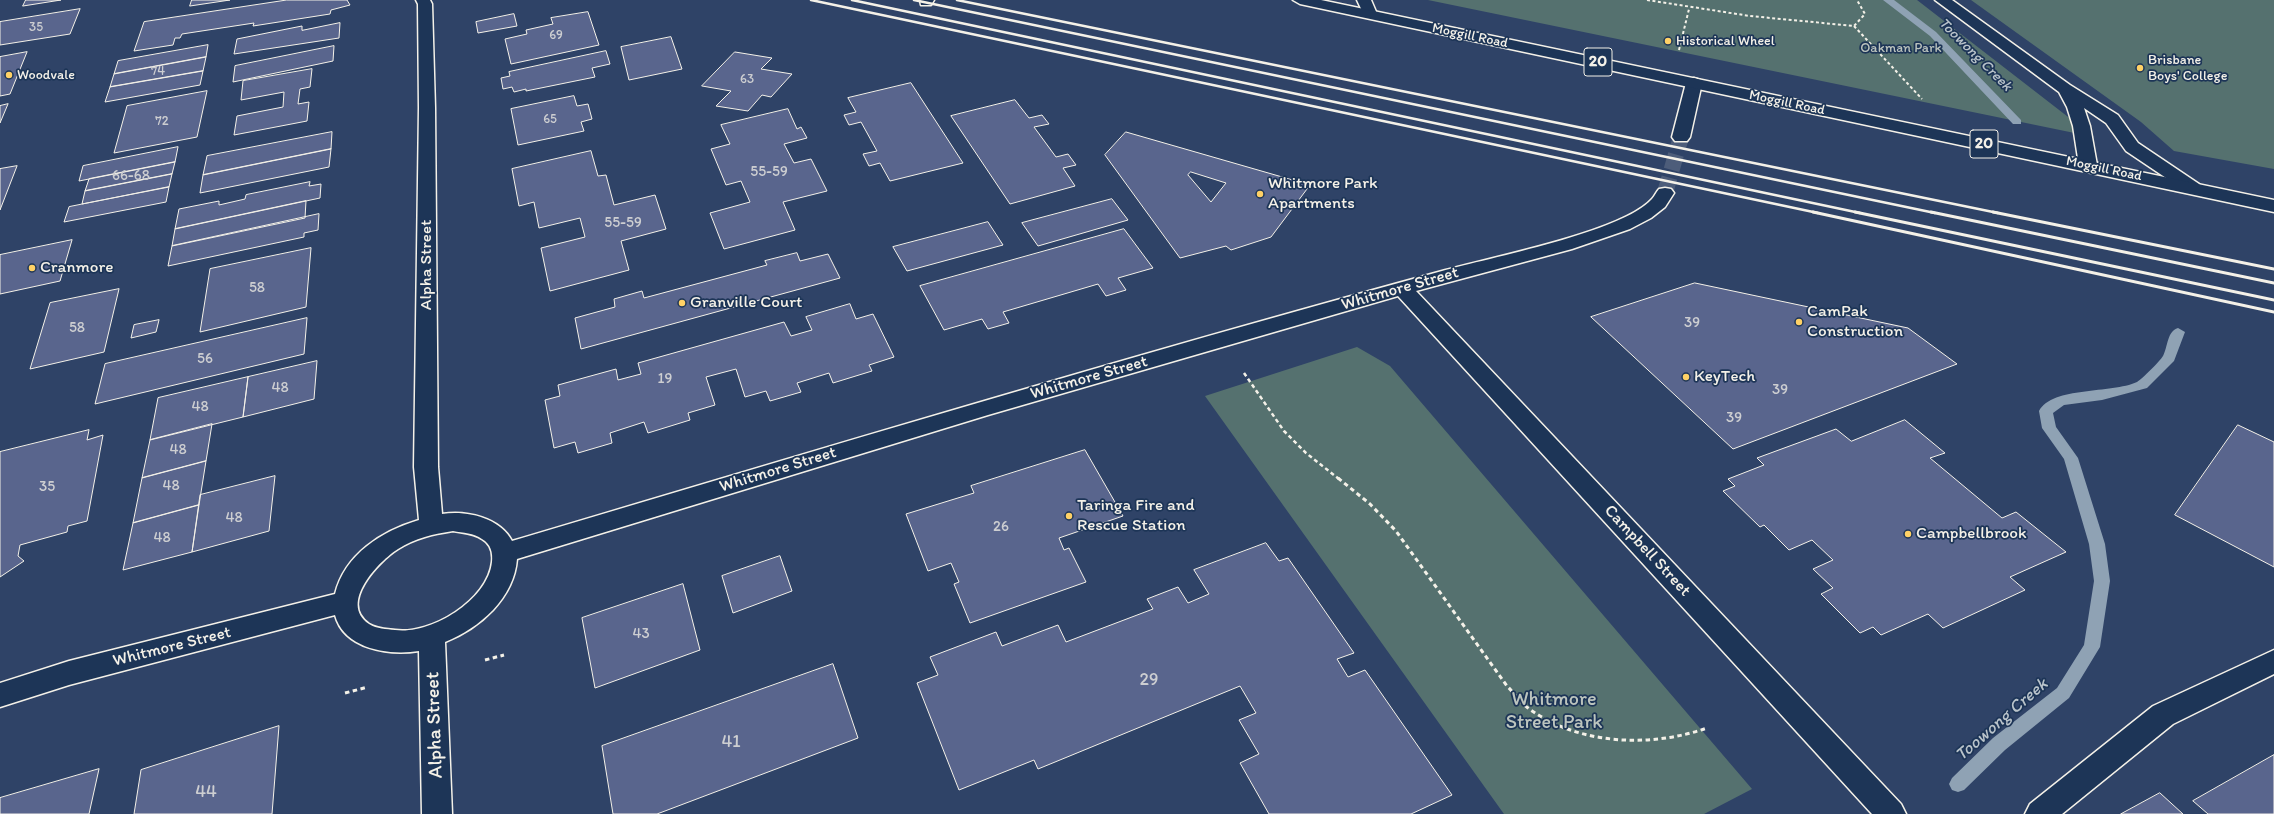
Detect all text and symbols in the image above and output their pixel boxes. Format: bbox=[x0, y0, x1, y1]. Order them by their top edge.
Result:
water label: Toowong Creek bbox=[1935, 15, 2015, 95]
house number: 35 bbox=[29, 20, 43, 36]
street label: Moggill Road bbox=[1430, 20, 1510, 52]
house number: 69 bbox=[549, 28, 563, 44]
place label: Historical Wheel bbox=[1676, 33, 1775, 49]
marker: Historical Wheel bbox=[1663, 36, 1673, 46]
park label: Oakman Park bbox=[1860, 40, 1942, 56]
road number: 20 bbox=[1584, 48, 1612, 76]
place label: Brisbane Boys' College bbox=[2148, 52, 2227, 84]
marker: Brisbane Boys' College bbox=[2135, 63, 2145, 73]
house number: 74 bbox=[151, 64, 165, 80]
place label: Woodvale bbox=[17, 67, 75, 83]
marker: Woodvale bbox=[4, 70, 14, 80]
house number: 63 bbox=[740, 72, 754, 88]
street label: Moggill Road bbox=[1747, 87, 1827, 119]
house number: 65 bbox=[543, 112, 557, 128]
house number: 72 bbox=[155, 114, 169, 130]
road number: 20 bbox=[1970, 130, 1998, 158]
street label: Moggill Road bbox=[2064, 153, 2144, 185]
house number: 55-59 bbox=[750, 163, 788, 181]
house number: 66-68 bbox=[112, 167, 150, 185]
place label: Whitmore Park Apartments bbox=[1268, 174, 1378, 214]
marker: Whitmore Park Apartments bbox=[1255, 189, 1265, 199]
house number: 55-59 bbox=[604, 214, 642, 232]
street label: Alpha Street bbox=[417, 220, 437, 310]
place label: Cranmore bbox=[40, 258, 113, 278]
marker: Cranmore bbox=[27, 263, 37, 273]
street label: Whitmore Street bbox=[1339, 263, 1461, 315]
house number: 58 bbox=[249, 279, 265, 297]
place label: Granville Court bbox=[690, 293, 802, 313]
marker: Granville Court bbox=[677, 298, 687, 308]
place label: CamPak Construction bbox=[1807, 302, 1903, 342]
house number: 39 bbox=[1684, 314, 1700, 332]
marker: CamPak Construction bbox=[1794, 317, 1804, 327]
house number: 58 bbox=[69, 319, 85, 337]
house number: 56 bbox=[197, 350, 213, 368]
street label: Whitmore Street bbox=[1028, 352, 1150, 404]
place label: KeyTech bbox=[1694, 367, 1755, 387]
house number: 19 bbox=[658, 370, 672, 388]
marker: KeyTech bbox=[1681, 372, 1691, 382]
house number: 48 bbox=[271, 379, 289, 397]
house number: 39 bbox=[1772, 381, 1788, 399]
house number: 48 bbox=[191, 398, 209, 416]
house number: 39 bbox=[1726, 409, 1742, 427]
house number: 48 bbox=[169, 441, 187, 459]
street label: Whitmore Street bbox=[717, 443, 839, 497]
house number: 48 bbox=[162, 477, 180, 495]
house number: 35 bbox=[39, 478, 55, 496]
place label: Taringa Fire and Rescue Station bbox=[1077, 496, 1195, 536]
street label: Campbell Street bbox=[1599, 501, 1695, 601]
house number: 48 bbox=[225, 509, 243, 527]
marker: Taringa Fire and Rescue Station bbox=[1064, 511, 1074, 521]
house number: 26 bbox=[993, 518, 1009, 536]
place label: Campbellbrook bbox=[1916, 524, 2027, 544]
house number: 48 bbox=[153, 529, 171, 547]
marker: Campbellbrook bbox=[1903, 529, 1913, 539]
street label: Whitmore Street bbox=[111, 622, 233, 672]
house number: 43 bbox=[632, 625, 650, 643]
house number: 29 bbox=[1140, 669, 1158, 691]
street label: Alpha Street bbox=[421, 671, 449, 779]
water label: Toowong Creek bbox=[1951, 674, 2053, 766]
park label: Whitmore Street Park bbox=[1506, 688, 1602, 735]
house number: 41 bbox=[721, 731, 741, 753]
house number: 44 bbox=[195, 781, 217, 803]

